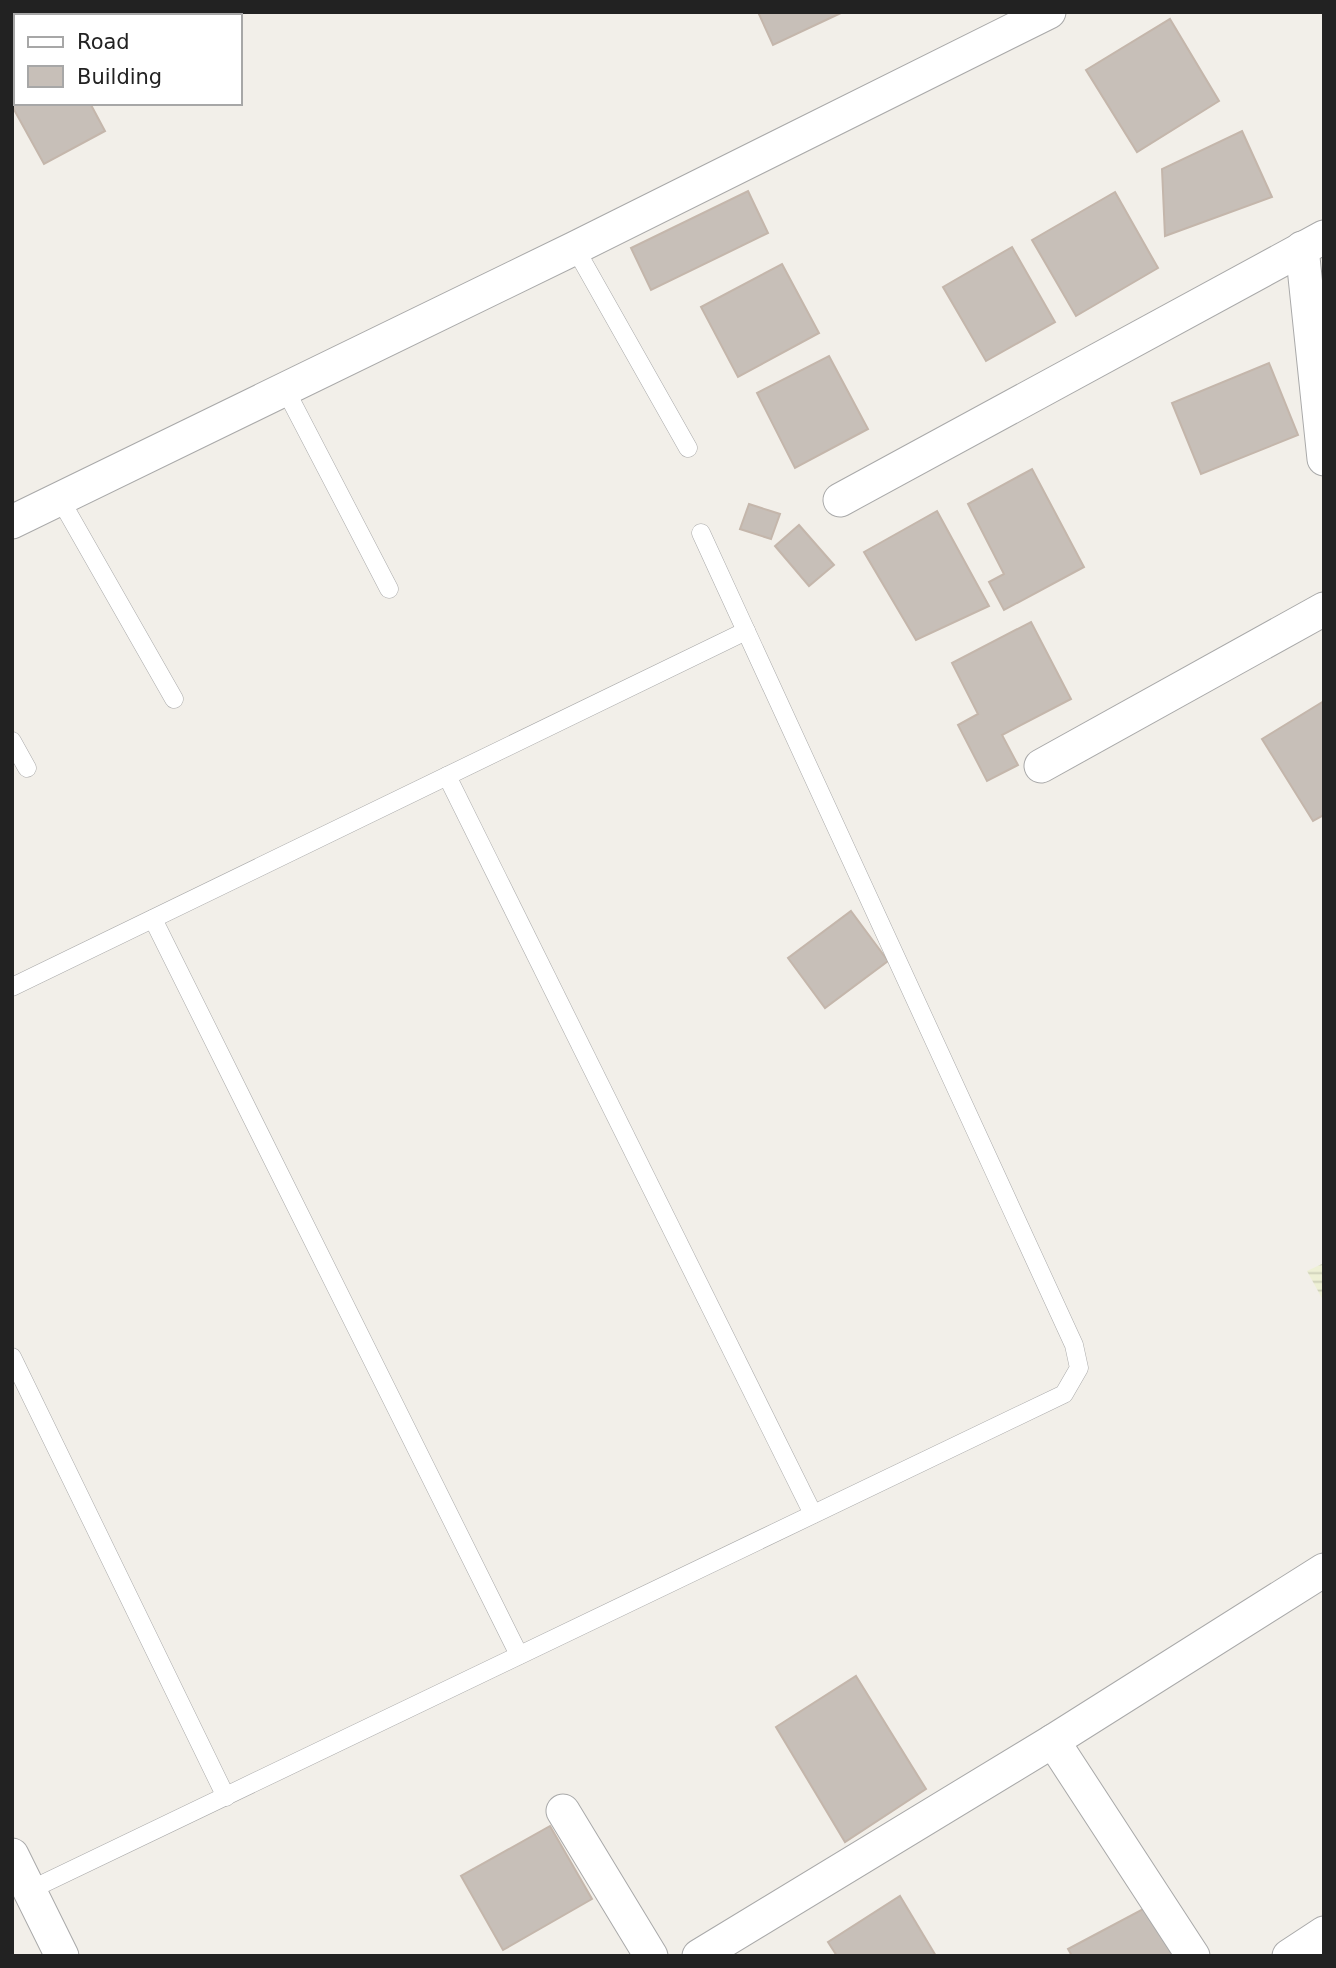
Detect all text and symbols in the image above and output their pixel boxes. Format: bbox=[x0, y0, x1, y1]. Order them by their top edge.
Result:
legend bbox=[14, 14, 242, 105]
text: Road bbox=[77, 30, 130, 54]
text: Building bbox=[77, 65, 162, 89]

